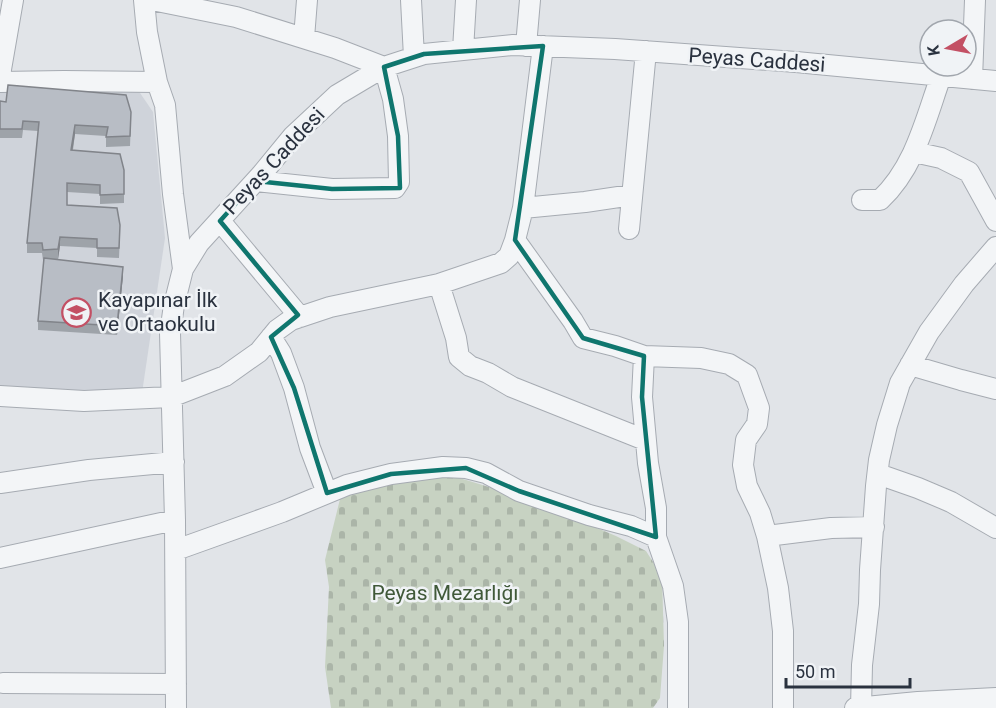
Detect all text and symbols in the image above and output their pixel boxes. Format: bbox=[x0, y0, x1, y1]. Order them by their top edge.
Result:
north arrow bbox=[918, 18, 978, 78]
street label: Peyas Caddesi bbox=[688, 43, 826, 77]
text: K bbox=[923, 43, 944, 57]
street label: Peyas Caddesi bbox=[218, 103, 330, 219]
place label: Kayapınar İlk ve Ortaokulu bbox=[98, 288, 218, 336]
school or university icon: Kayapınar İlk ve Ortaokulu bbox=[61, 296, 93, 328]
park label: Peyas Mezarlığı bbox=[371, 581, 519, 605]
scale bar bbox=[786, 651, 910, 689]
text: 50 m bbox=[795, 661, 835, 682]

